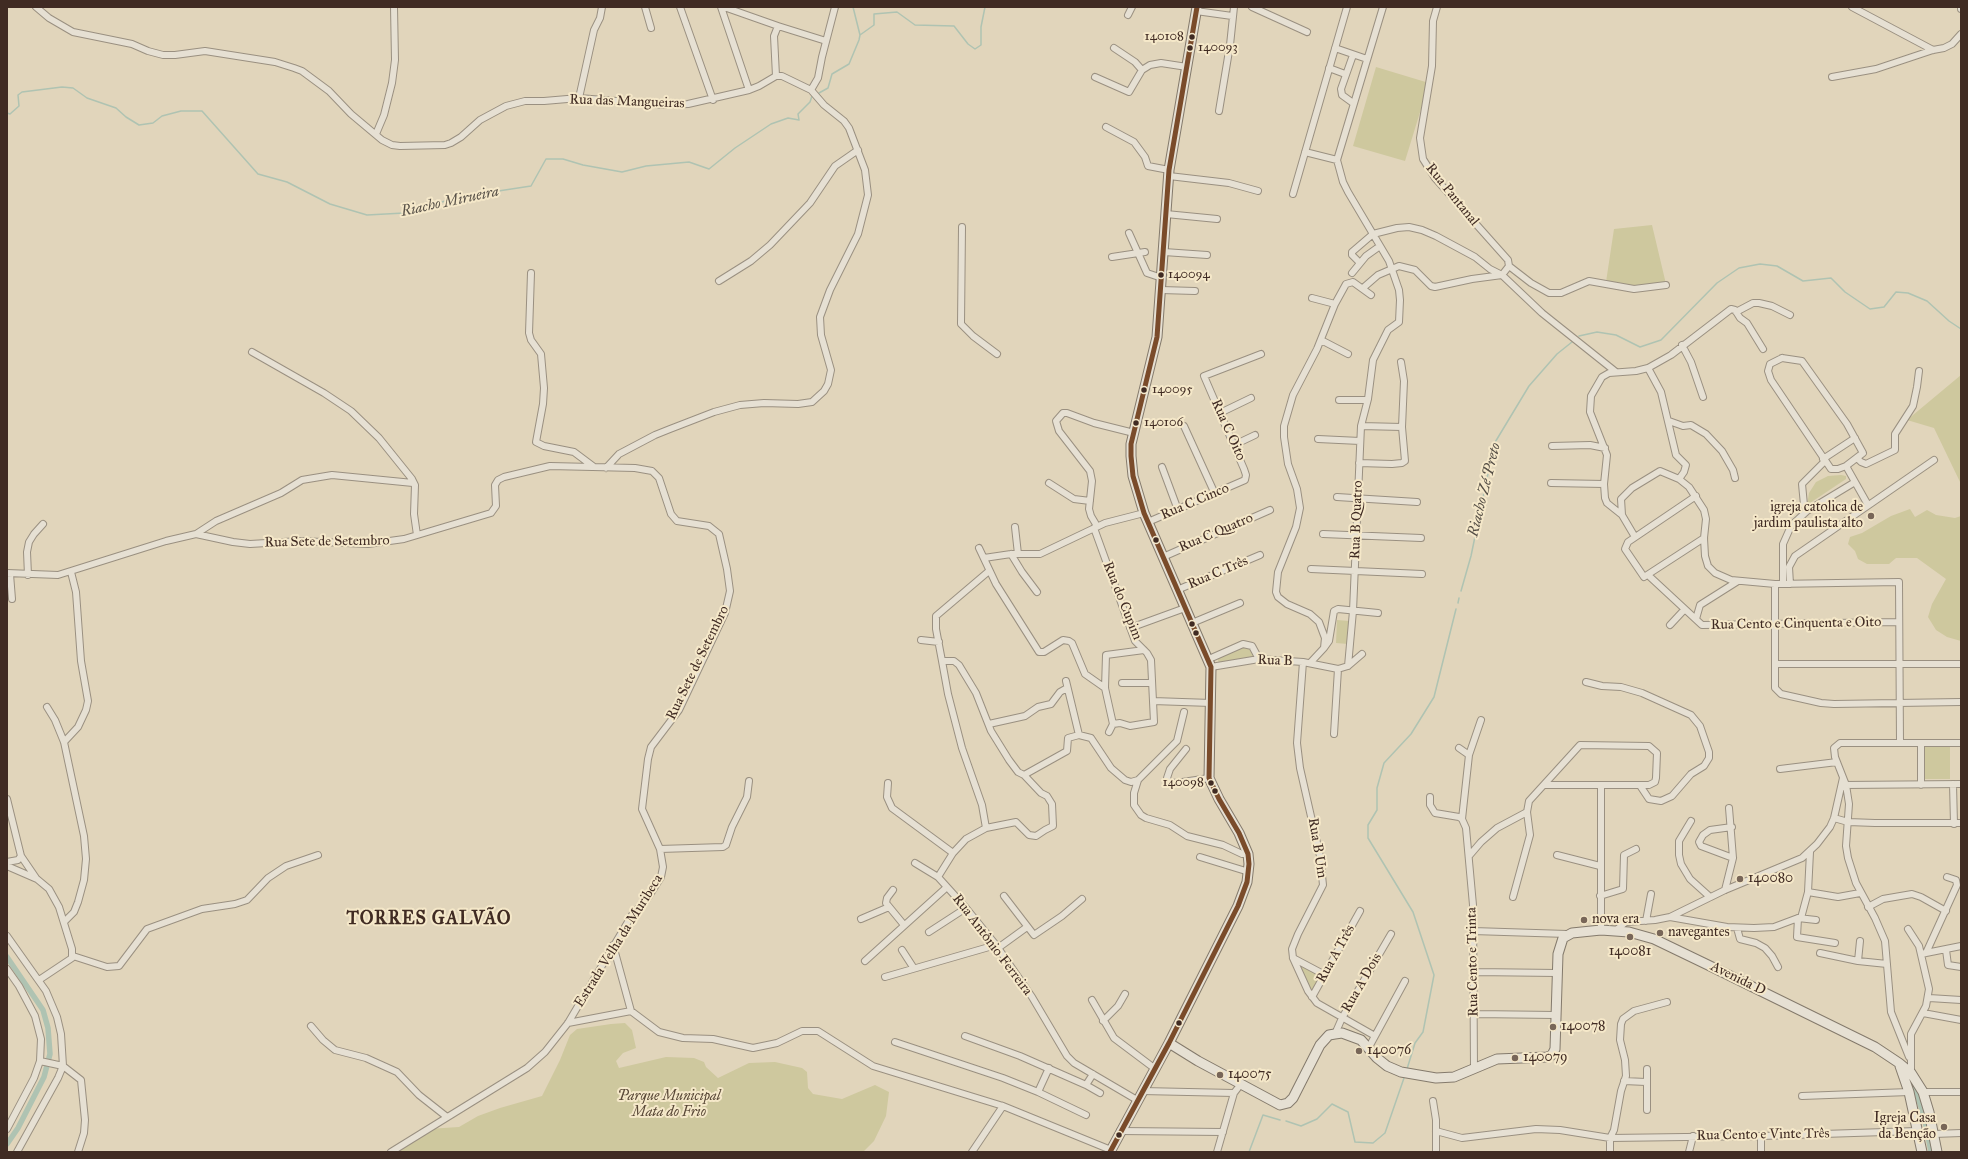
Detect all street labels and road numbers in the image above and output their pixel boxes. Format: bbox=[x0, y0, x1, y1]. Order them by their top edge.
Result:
street label: Rua das Mangueiras bbox=[569, 92, 685, 112]
street label: Rua Pantanal bbox=[1422, 160, 1482, 230]
street label: Rua C Oito bbox=[1207, 397, 1249, 463]
street label: Rua C Cinco bbox=[1158, 480, 1232, 524]
street label: Rua B Quatro bbox=[1347, 480, 1367, 560]
street label: Rua C Quatro bbox=[1176, 510, 1256, 556]
street label: Rua Sete de Setembro bbox=[264, 533, 390, 551]
street label: Rua C Três bbox=[1185, 553, 1251, 593]
street label: Rua do Cupim bbox=[1099, 559, 1145, 643]
street label: Rua Sete de Setembro bbox=[663, 603, 733, 723]
street label: Rua Cento e Cinquenta e Oito bbox=[1711, 614, 1881, 634]
street label: Rua B bbox=[1257, 652, 1293, 670]
street label: Rua B Um bbox=[1304, 817, 1330, 879]
street label: Estrada Velha da Muribeca bbox=[571, 871, 667, 1011]
street label: Rua Antônio Ferreira bbox=[948, 891, 1036, 999]
street label: Rua Cento e Trinta bbox=[1464, 907, 1482, 1017]
street label: Rua A Três bbox=[1313, 922, 1359, 986]
street label: Rua A Dois bbox=[1338, 950, 1386, 1016]
street label: Avenida D bbox=[1708, 958, 1768, 1000]
street label: Rua Cento e Vinte Três bbox=[1696, 1125, 1830, 1145]

